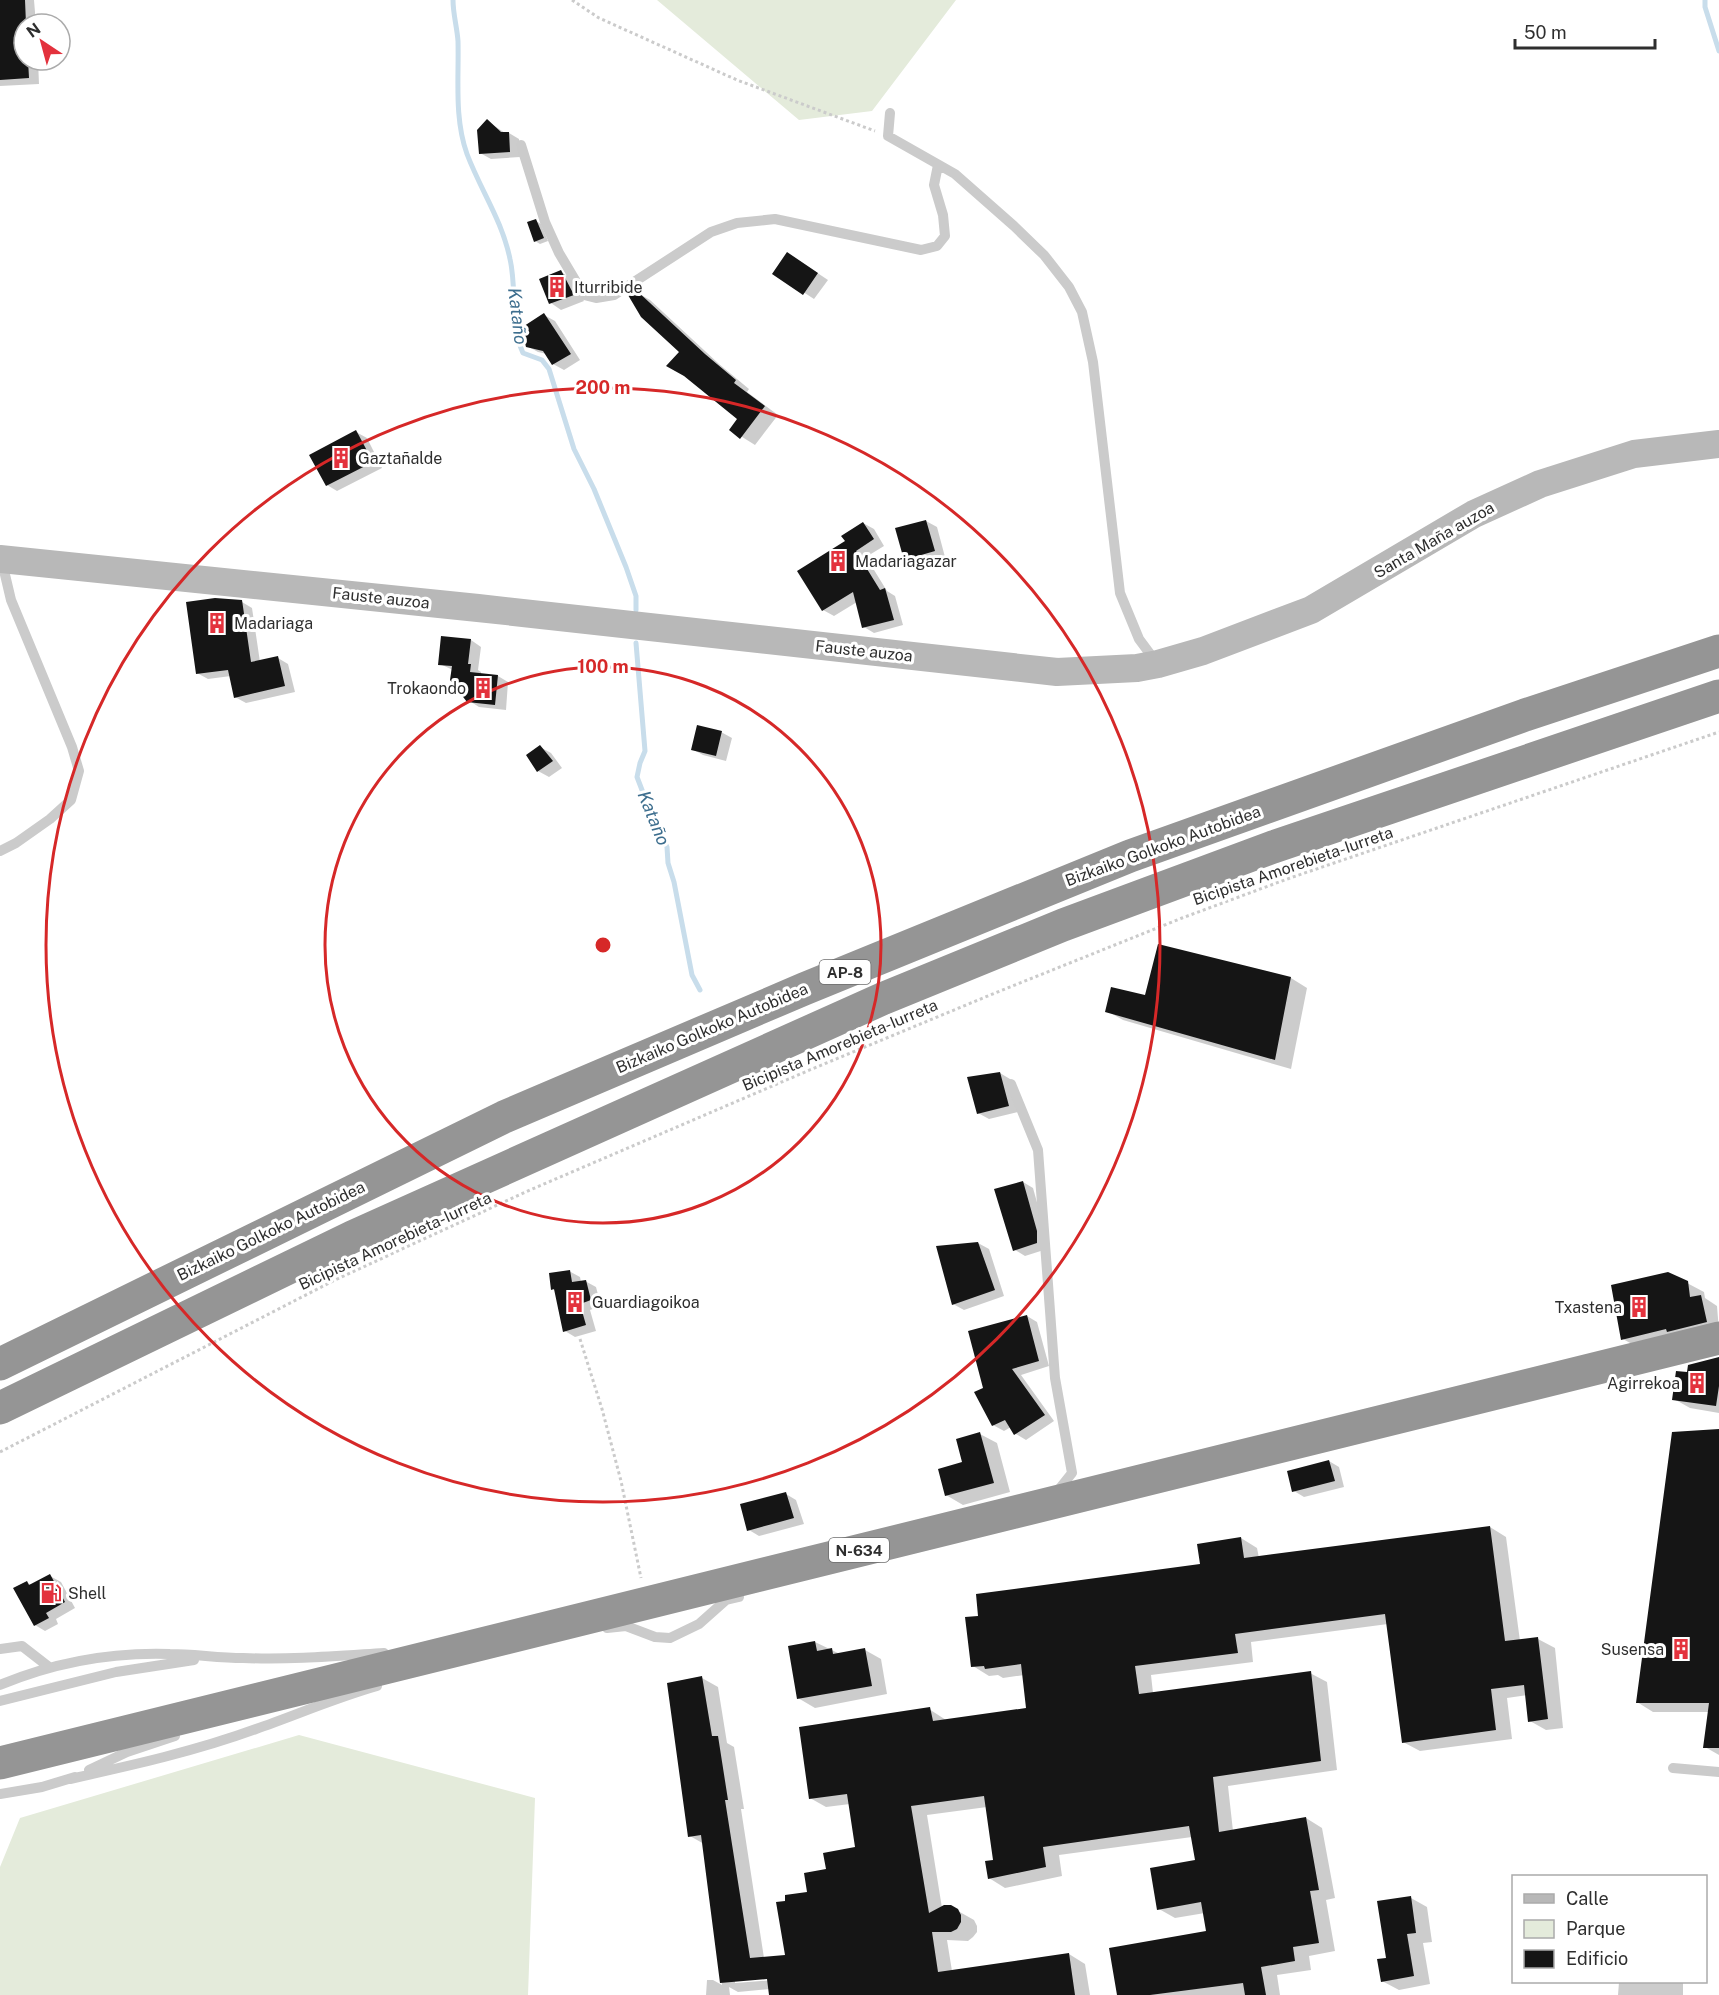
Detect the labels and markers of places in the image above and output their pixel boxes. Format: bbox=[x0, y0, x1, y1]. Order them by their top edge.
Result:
building icon: Iturribide bbox=[545, 275, 569, 299]
place label: Iturribide bbox=[574, 278, 643, 297]
building icon: Gaztañalde bbox=[329, 446, 353, 470]
place label: Gaztañalde bbox=[358, 449, 442, 468]
building icon: Madariagazar bbox=[826, 549, 850, 573]
place label: Madariagazar bbox=[855, 552, 957, 571]
building icon: Madariaga bbox=[205, 611, 229, 635]
place label: Madariaga bbox=[234, 614, 313, 633]
building icon: Trokaondo bbox=[471, 676, 495, 700]
place label: Trokaondo bbox=[387, 679, 466, 698]
centre of rings bbox=[593, 935, 613, 955]
building icon: Guardiagoikoa bbox=[563, 1290, 587, 1314]
place label: Guardiagoikoa bbox=[592, 1293, 700, 1312]
building icon: Txastena bbox=[1627, 1295, 1651, 1319]
place label: Txastena bbox=[1555, 1298, 1622, 1317]
building icon: Agirrekoa bbox=[1685, 1371, 1709, 1395]
place label: Agirrekoa bbox=[1607, 1374, 1680, 1393]
fuel station icon: Shell bbox=[39, 1581, 63, 1605]
place label: Shell bbox=[68, 1584, 107, 1603]
building icon: Susensa bbox=[1669, 1637, 1693, 1661]
place label: Susensa bbox=[1601, 1640, 1664, 1659]

